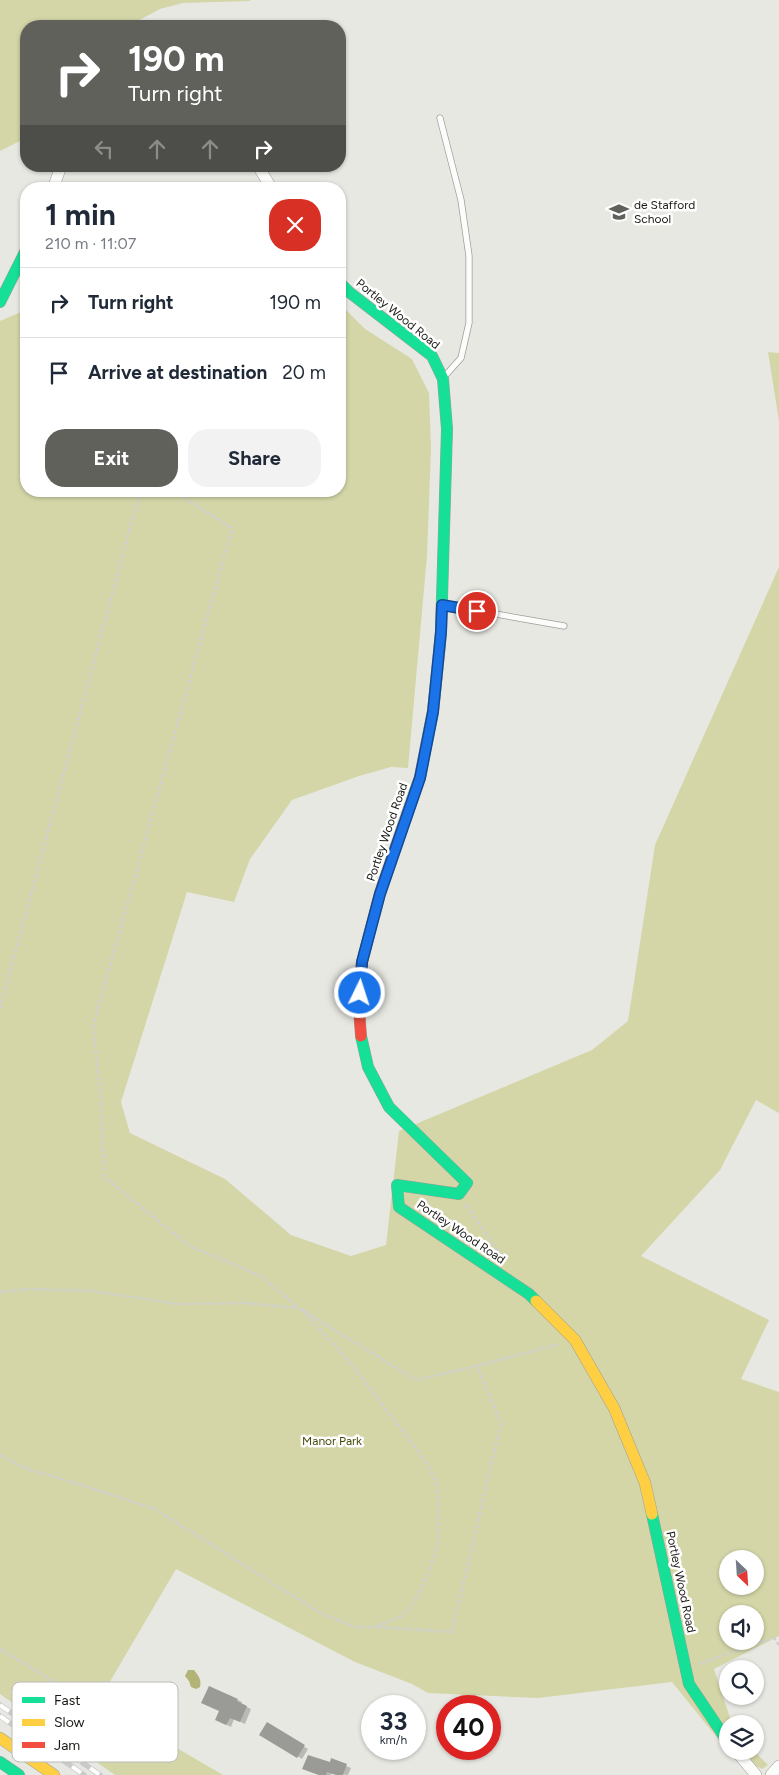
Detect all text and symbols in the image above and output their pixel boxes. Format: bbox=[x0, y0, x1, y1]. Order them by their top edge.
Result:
text: 190 m bbox=[128, 38, 225, 80]
icon: right bbox=[45, 40, 110, 105]
text: Turn right bbox=[128, 80, 223, 107]
icon: left bbox=[90, 135, 118, 163]
icon: ahead bbox=[143, 135, 171, 163]
icon: ahead bbox=[196, 135, 224, 163]
icon: right bbox=[249, 135, 277, 163]
text: 1 min bbox=[45, 196, 116, 233]
place label: de Stafford School bbox=[634, 198, 695, 226]
button: close bbox=[269, 199, 321, 251]
school or university icon: de Stafford School bbox=[608, 201, 630, 223]
text: 210 m · 11:07 bbox=[45, 234, 136, 253]
street label: Portley Wood Road bbox=[353, 276, 443, 352]
icon: right bbox=[45, 289, 73, 317]
text: Turn right bbox=[88, 291, 174, 314]
text: 190 m bbox=[269, 291, 321, 314]
icon: arrive bbox=[45, 359, 73, 387]
text: Arrive at destination bbox=[88, 361, 267, 384]
text: 20 m bbox=[282, 361, 326, 384]
button: Exit bbox=[45, 429, 178, 487]
button: Share bbox=[188, 429, 321, 487]
pin bbox=[456, 590, 498, 632]
icon: arrive bbox=[463, 597, 491, 625]
street label: Portley Wood Road bbox=[364, 781, 410, 883]
position arrow bbox=[333, 966, 385, 1018]
street label: Portley Wood Road bbox=[414, 1197, 508, 1267]
park label: Manor Park bbox=[302, 1434, 362, 1448]
street label: Portley Wood Road bbox=[663, 1530, 699, 1634]
north arrow bbox=[719, 1550, 764, 1595]
map controls bbox=[719, 1550, 764, 1760]
button: sound bbox=[719, 1605, 764, 1650]
button: search bbox=[719, 1660, 764, 1705]
legend bbox=[12, 1682, 178, 1762]
text: Fast bbox=[54, 1692, 80, 1709]
speed limit sign: 40 bbox=[436, 1695, 501, 1760]
text: 33 bbox=[380, 1706, 407, 1736]
text: Slow bbox=[54, 1714, 85, 1731]
button: layers bbox=[719, 1715, 764, 1760]
text: km/h bbox=[380, 1733, 407, 1747]
text: Jam bbox=[54, 1737, 80, 1754]

